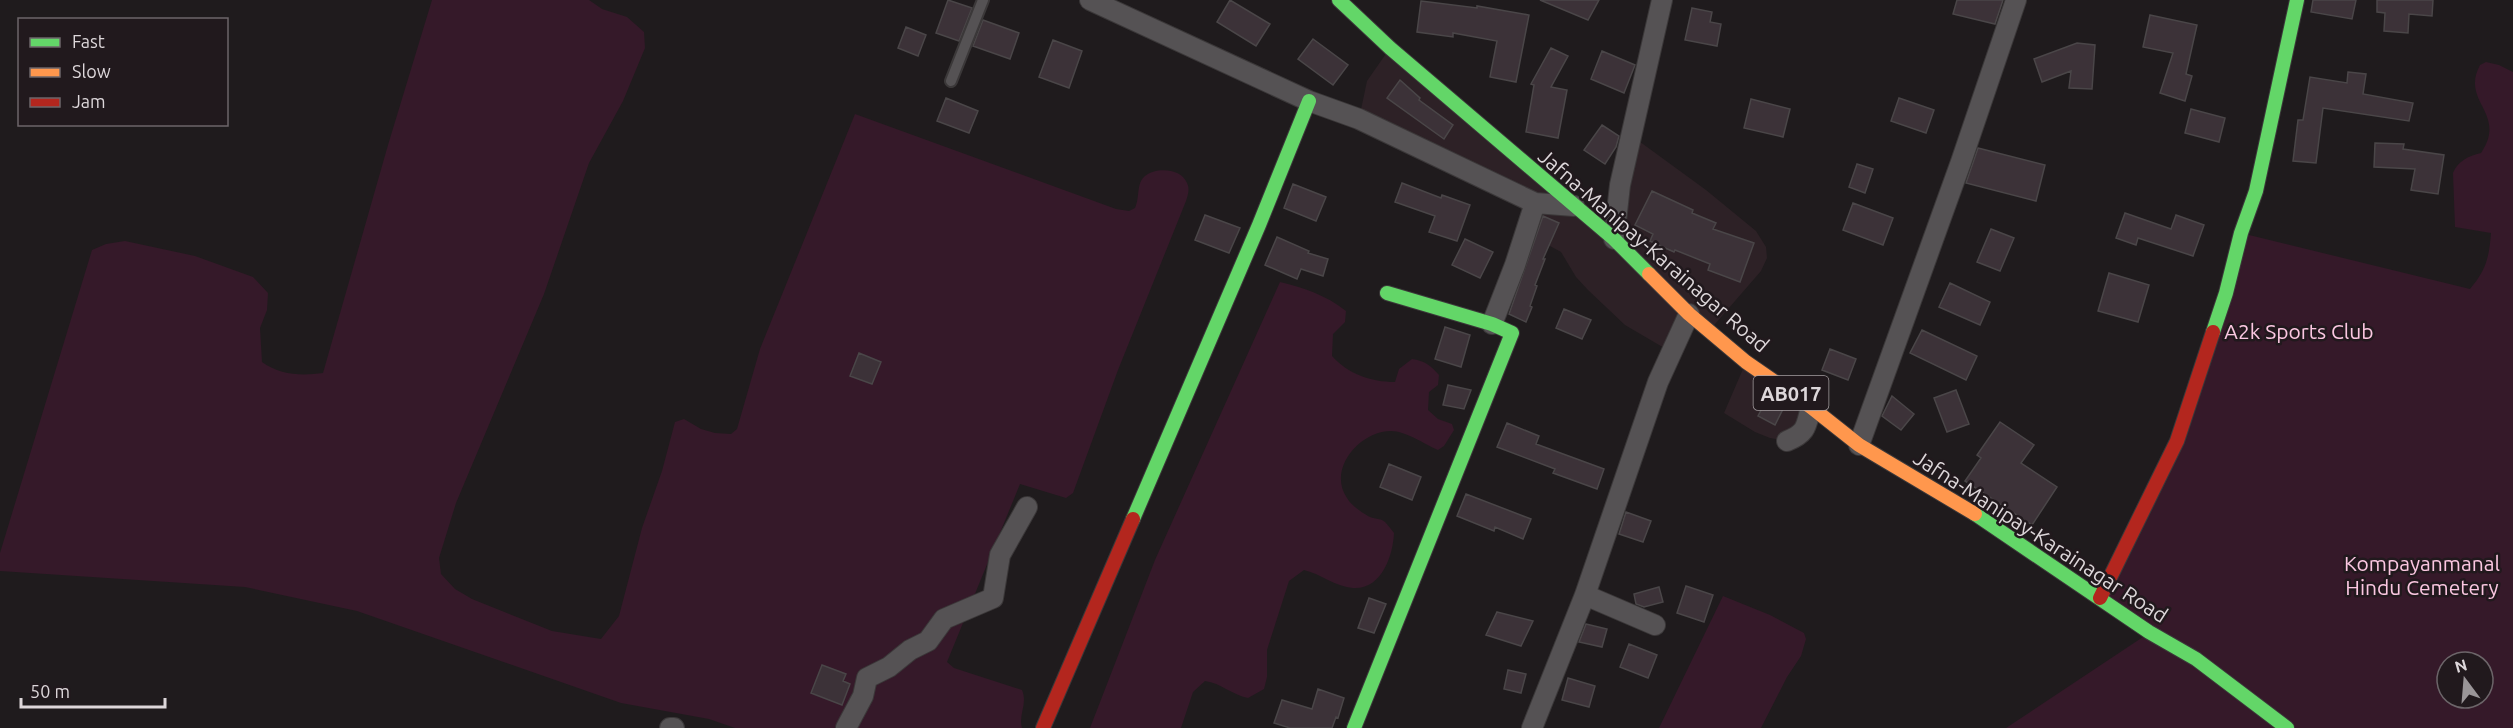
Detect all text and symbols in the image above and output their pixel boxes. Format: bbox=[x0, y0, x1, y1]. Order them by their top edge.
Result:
legend bbox=[18, 18, 228, 126]
text: Fast bbox=[72, 31, 105, 51]
text: Slow bbox=[72, 61, 111, 81]
text: Jam bbox=[72, 91, 106, 111]
street label: Jafna-Manipay-Karainagar Road bbox=[1534, 143, 1774, 357]
park label: A2k Sports Club bbox=[2224, 319, 2374, 343]
road number: AB017 bbox=[1754, 376, 1828, 410]
street label: Jafna-Manipay-Karainagar Road bbox=[1910, 445, 2172, 627]
park label: Kompayanmanal Hindu Cemetery bbox=[2344, 551, 2500, 599]
north arrow bbox=[2435, 650, 2495, 710]
text: N bbox=[2453, 655, 2469, 676]
scale bar bbox=[21, 671, 165, 709]
text: 50 m bbox=[30, 681, 70, 701]

